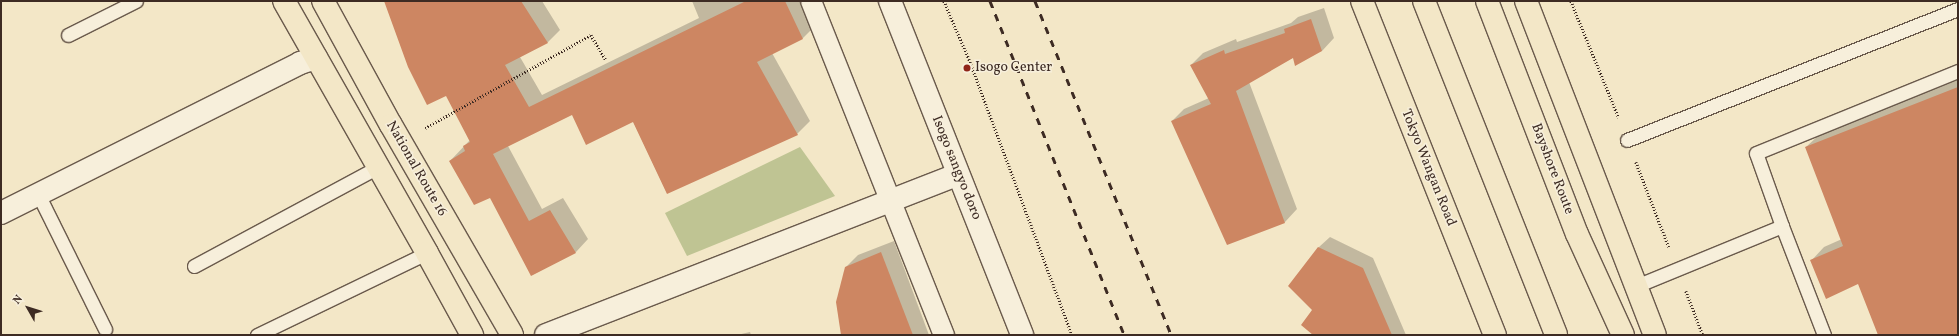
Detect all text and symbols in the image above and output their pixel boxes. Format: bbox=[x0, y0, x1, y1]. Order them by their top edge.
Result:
place label: Isogo Center bbox=[975, 60, 1052, 76]
marker: Isogo Center bbox=[962, 63, 972, 73]
street label: Tokyo Wangan Road bbox=[1397, 107, 1459, 229]
street label: Isogo sangyo doro bbox=[927, 114, 985, 222]
street label: National Route 16 bbox=[382, 118, 450, 220]
street label: Bayshore Route bbox=[1527, 121, 1577, 217]
north arrow bbox=[8, 288, 48, 328]
text: N bbox=[10, 292, 27, 308]

